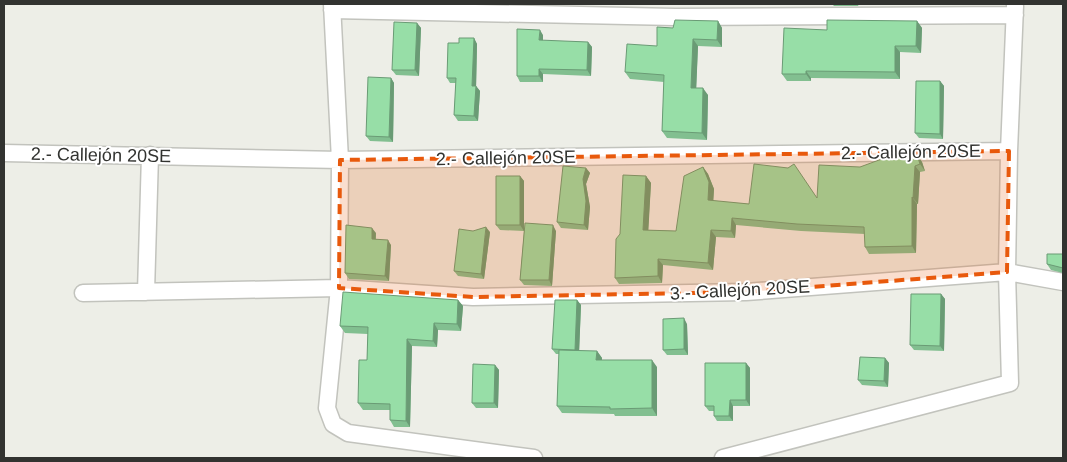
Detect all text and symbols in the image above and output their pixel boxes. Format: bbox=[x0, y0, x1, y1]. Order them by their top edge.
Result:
street label: 2.- Callejón 20SE bbox=[841, 141, 981, 163]
street label: 2.- Callejón 20SE bbox=[31, 144, 171, 166]
street label: 2.- Callejón 20SE bbox=[436, 147, 576, 169]
street label: 3.- Callejón 20SE bbox=[670, 276, 810, 304]

